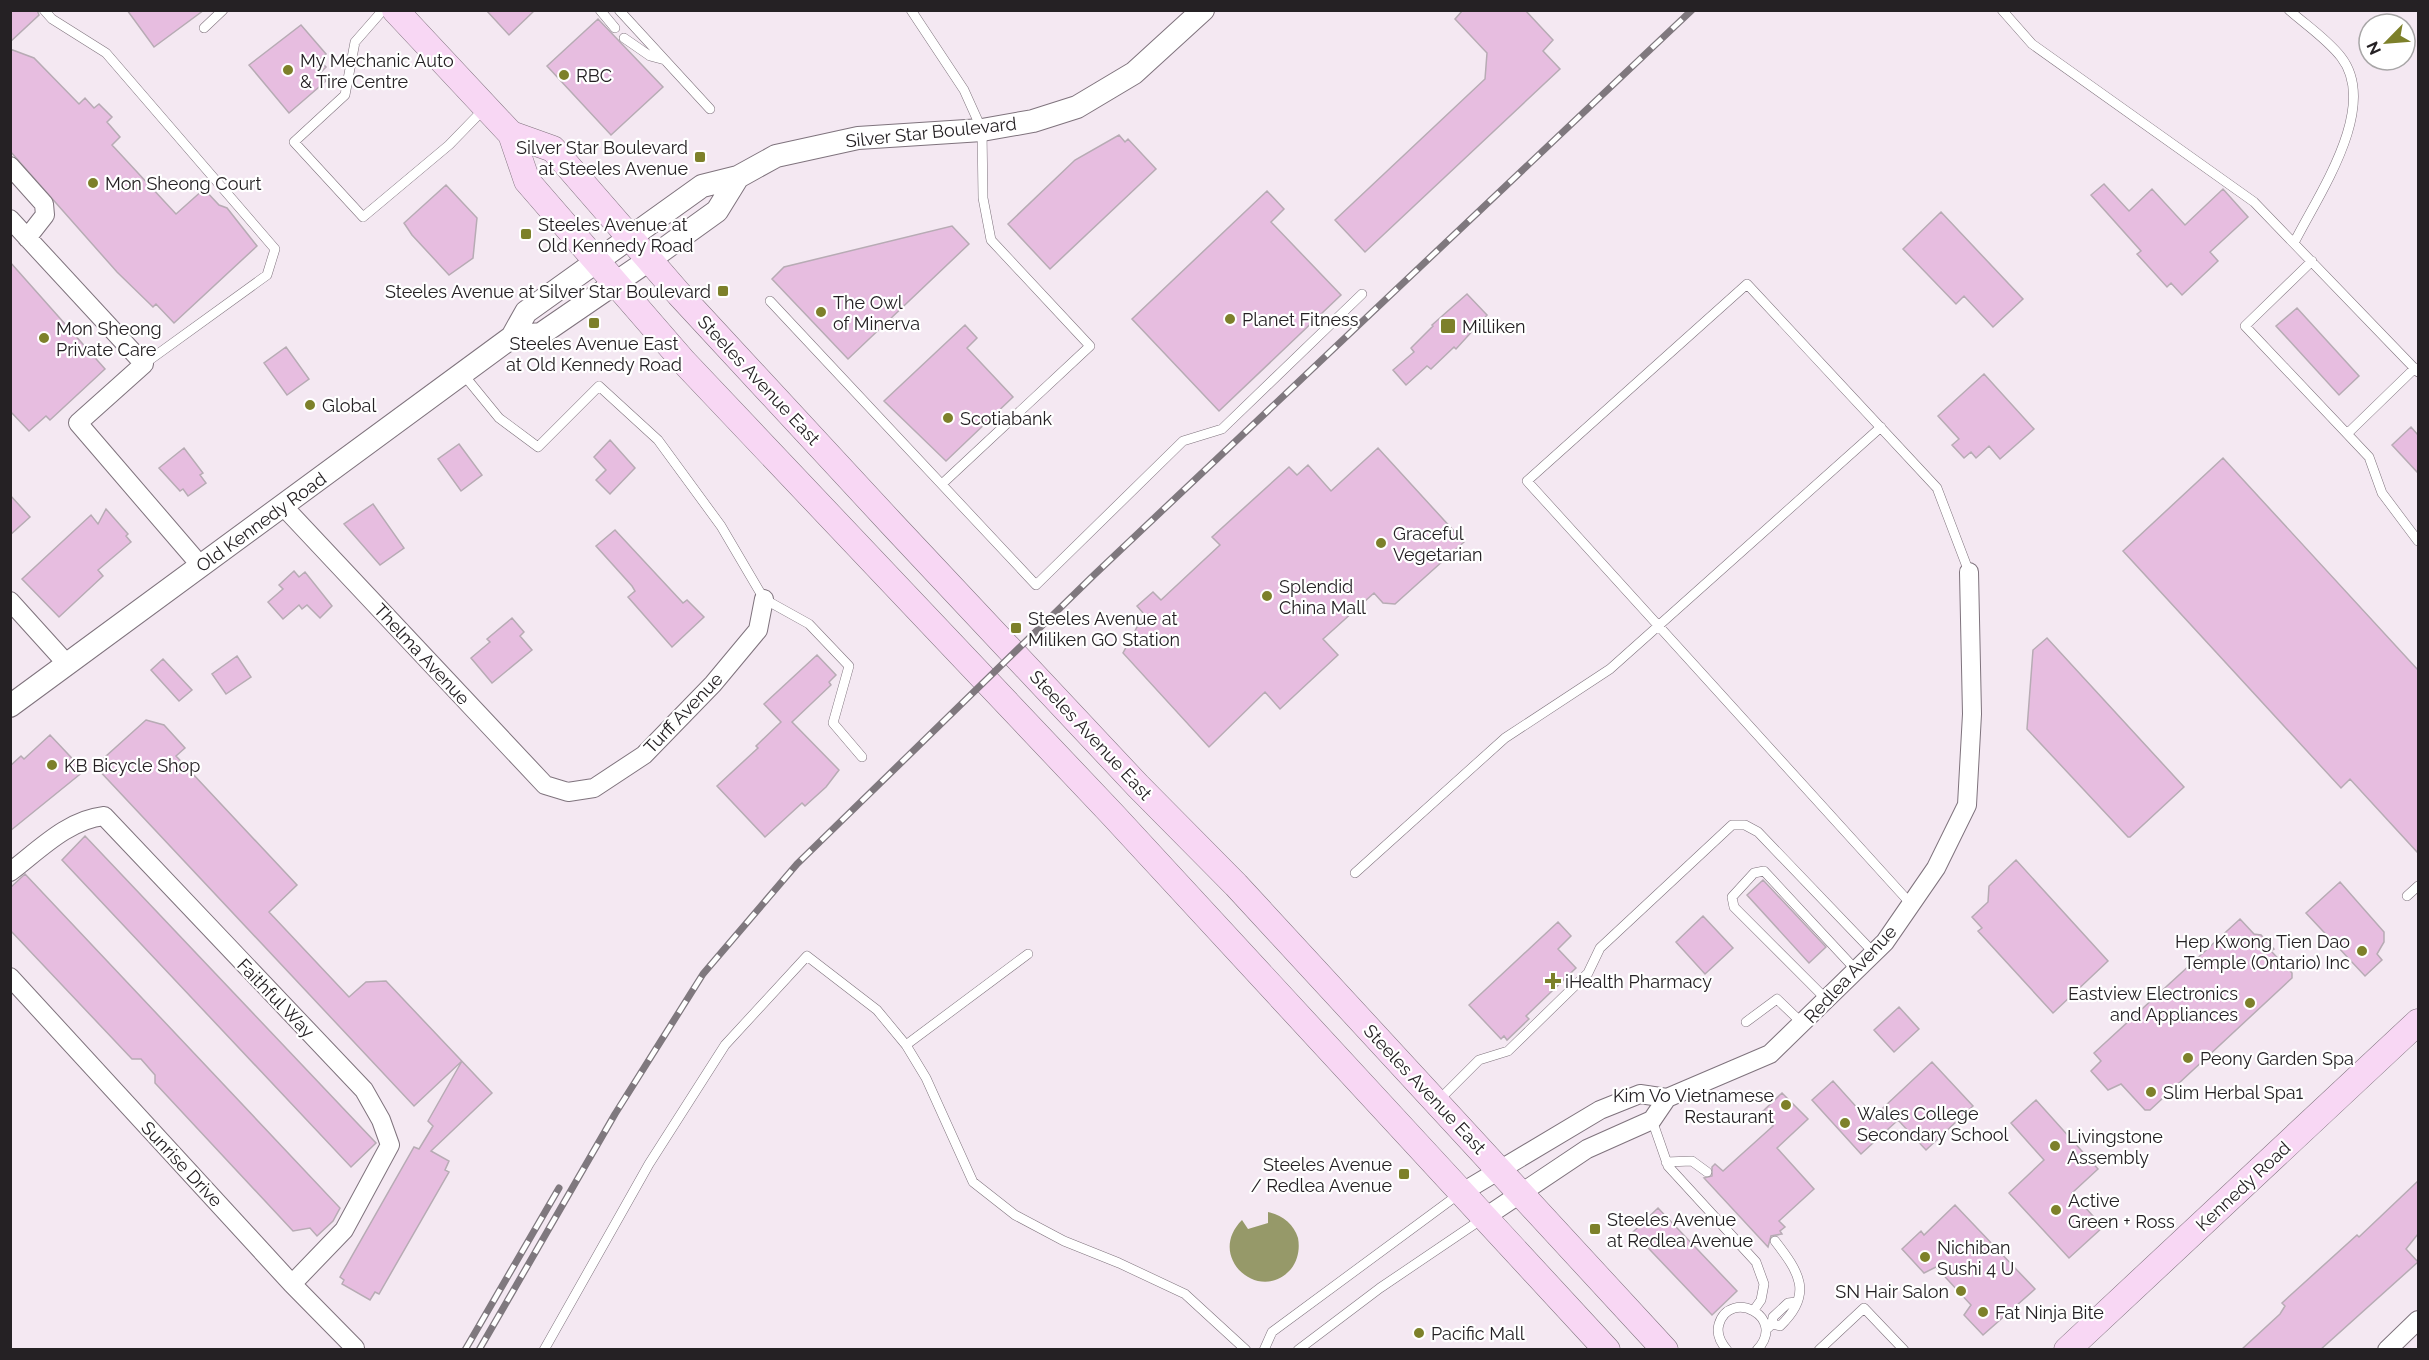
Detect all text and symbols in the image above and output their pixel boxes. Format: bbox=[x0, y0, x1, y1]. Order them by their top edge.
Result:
north arrow bbox=[2357, 12, 2417, 72]
text: N bbox=[2363, 39, 2385, 58]
place label: My Mechanic Auto & Tire Centre bbox=[300, 50, 454, 92]
marker: My Mechanic Auto & Tire Centre bbox=[281, 63, 295, 77]
place label: RBC bbox=[576, 65, 612, 86]
marker: RBC bbox=[557, 68, 571, 82]
street label: Silver Star Boulevard bbox=[844, 113, 1018, 151]
place label: Silver Star Boulevard at Steeles Avenue bbox=[516, 137, 688, 179]
marker: Silver Star Boulevard at Steeles Avenue bbox=[693, 150, 707, 164]
place label: Mon Sheong Court bbox=[105, 173, 261, 194]
marker: Mon Sheong Court bbox=[86, 176, 100, 190]
place label: Steeles Avenue at Old Kennedy Road bbox=[538, 214, 694, 256]
marker: Steeles Avenue at Old Kennedy Road bbox=[519, 227, 533, 241]
place label: Steeles Avenue at Silver Star Boulevard bbox=[385, 281, 711, 302]
marker: Steeles Avenue at Silver Star Boulevard bbox=[716, 284, 730, 298]
place label: The Owl of Minerva bbox=[833, 292, 920, 334]
marker: The Owl of Minerva bbox=[814, 305, 828, 319]
place label: Planet Fitness bbox=[1242, 309, 1359, 330]
street label: Steeles Avenue East bbox=[694, 311, 824, 449]
marker: Planet Fitness bbox=[1223, 312, 1237, 326]
marker: Steeles Avenue East at Old Kennedy Road bbox=[587, 316, 601, 330]
place label: Milliken bbox=[1462, 316, 1526, 337]
marker: Milliken bbox=[1439, 317, 1457, 335]
place label: Mon Sheong Private Care bbox=[56, 318, 162, 360]
marker: Mon Sheong Private Care bbox=[37, 331, 51, 345]
place label: Steeles Avenue East at Old Kennedy Road bbox=[506, 333, 682, 375]
place label: Global bbox=[322, 395, 376, 416]
marker: Global bbox=[303, 398, 317, 412]
place label: Scotiabank bbox=[960, 408, 1052, 429]
marker: Scotiabank bbox=[941, 411, 955, 425]
street label: Old Kennedy Road bbox=[192, 468, 330, 576]
place label: Graceful Vegetarian bbox=[1393, 523, 1483, 565]
marker: Graceful Vegetarian bbox=[1374, 536, 1388, 550]
place label: Splendid China Mall bbox=[1279, 576, 1366, 618]
marker: Splendid China Mall bbox=[1260, 589, 1274, 603]
street label: Thelma Avenue bbox=[370, 599, 474, 709]
place label: Steeles Avenue at Miliken GO Station bbox=[1028, 608, 1180, 650]
marker: Steeles Avenue at Miliken GO Station bbox=[1009, 621, 1023, 635]
street label: Steeles Avenue East bbox=[1026, 666, 1156, 804]
street label: Turff Avenue bbox=[639, 668, 727, 758]
place label: KB Bicycle Shop bbox=[64, 755, 200, 776]
marker: KB Bicycle Shop bbox=[45, 758, 59, 772]
street label: Redlea Avenue bbox=[1799, 921, 1901, 1027]
place label: Hep Kwong Tien Dao Temple (Ontario) Inc bbox=[2175, 931, 2350, 973]
marker: Hep Kwong Tien Dao Temple (Ontario) Inc bbox=[2355, 944, 2369, 958]
street label: Faithful Way bbox=[233, 954, 319, 1042]
place label: iHealth Pharmacy bbox=[1565, 971, 1712, 992]
marker: iHealth Pharmacy bbox=[1546, 974, 1560, 988]
place label: Eastview Electronics and Appliances bbox=[2068, 983, 2238, 1025]
marker: Eastview Electronics and Appliances bbox=[2243, 996, 2257, 1010]
street label: Steeles Avenue East bbox=[1360, 1020, 1490, 1158]
place label: Peony Garden Spa bbox=[2200, 1048, 2354, 1069]
marker: Peony Garden Spa bbox=[2181, 1051, 2195, 1065]
place label: Slim Herbal Spa1 bbox=[2163, 1082, 2304, 1103]
place label: Kim Vo Vietnamese Restaurant bbox=[1613, 1085, 1774, 1127]
marker: Slim Herbal Spa1 bbox=[2144, 1085, 2158, 1099]
marker: Kim Vo Vietnamese Restaurant bbox=[1779, 1098, 1793, 1112]
place label: Wales College Secondary School bbox=[1857, 1103, 2008, 1145]
marker: Wales College Secondary School bbox=[1838, 1116, 1852, 1130]
street label: Sunrise Drive bbox=[137, 1117, 227, 1211]
place label: Livingstone Assembly bbox=[2067, 1126, 2163, 1168]
street label: Kennedy Road bbox=[2191, 1137, 2295, 1235]
marker: Livingstone Assembly bbox=[2048, 1139, 2062, 1153]
place label: Steeles Avenue / Redlea Avenue bbox=[1251, 1154, 1392, 1196]
marker: Steeles Avenue / Redlea Avenue bbox=[1397, 1167, 1411, 1181]
place label: Active Green + Ross bbox=[2068, 1190, 2175, 1232]
marker: Active Green + Ross bbox=[2049, 1203, 2063, 1217]
place label: Steeles Avenue at Redlea Avenue bbox=[1607, 1209, 1753, 1251]
marker: Steeles Avenue at Redlea Avenue bbox=[1588, 1222, 1602, 1236]
place label: Nichiban Sushi 4 U bbox=[1937, 1237, 2014, 1279]
marker: Nichiban Sushi 4 U bbox=[1918, 1250, 1932, 1264]
place label: SN Hair Salon bbox=[1835, 1281, 1949, 1302]
marker: SN Hair Salon bbox=[1954, 1284, 1968, 1298]
place label: Fat Ninja Bite bbox=[1995, 1302, 2104, 1323]
marker: Fat Ninja Bite bbox=[1976, 1305, 1990, 1319]
place label: Pacific Mall bbox=[1431, 1323, 1525, 1344]
marker: Pacific Mall bbox=[1412, 1326, 1426, 1340]

